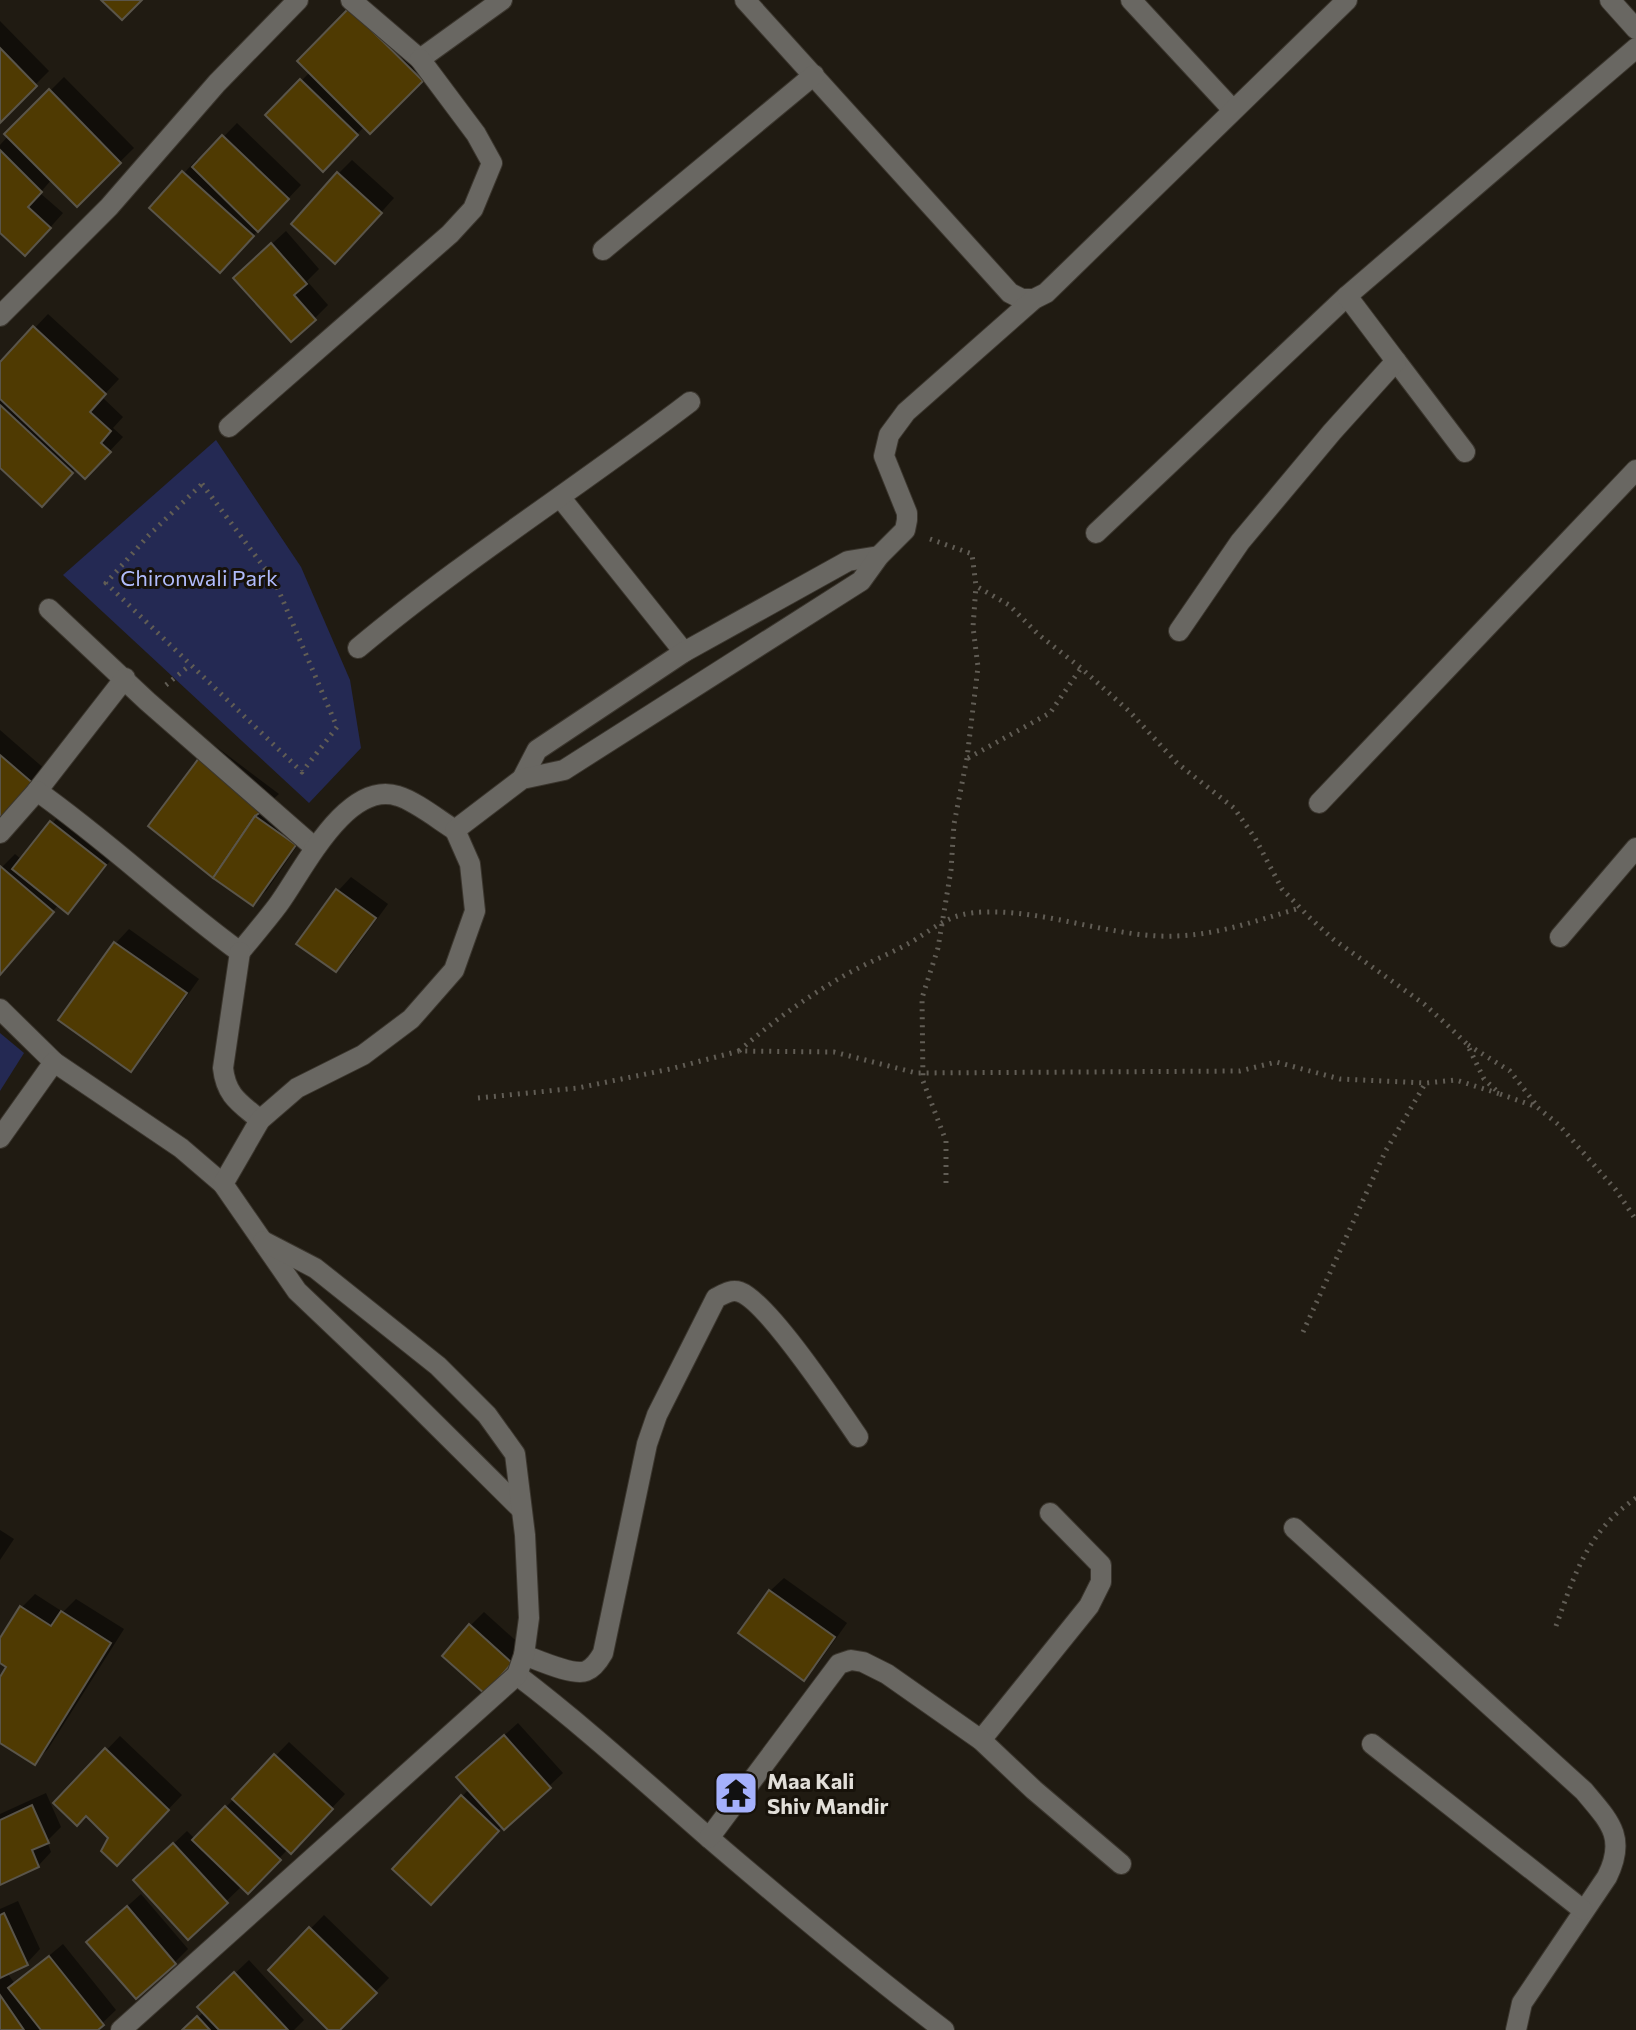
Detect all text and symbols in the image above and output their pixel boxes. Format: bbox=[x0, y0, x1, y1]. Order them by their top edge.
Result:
park label: Chironwali Park bbox=[120, 564, 278, 591]
place label: Maa Kali Shiv Mandir bbox=[767, 1767, 889, 1819]
temple icon: Maa Kali Shiv Mandir bbox=[712, 1769, 760, 1817]

